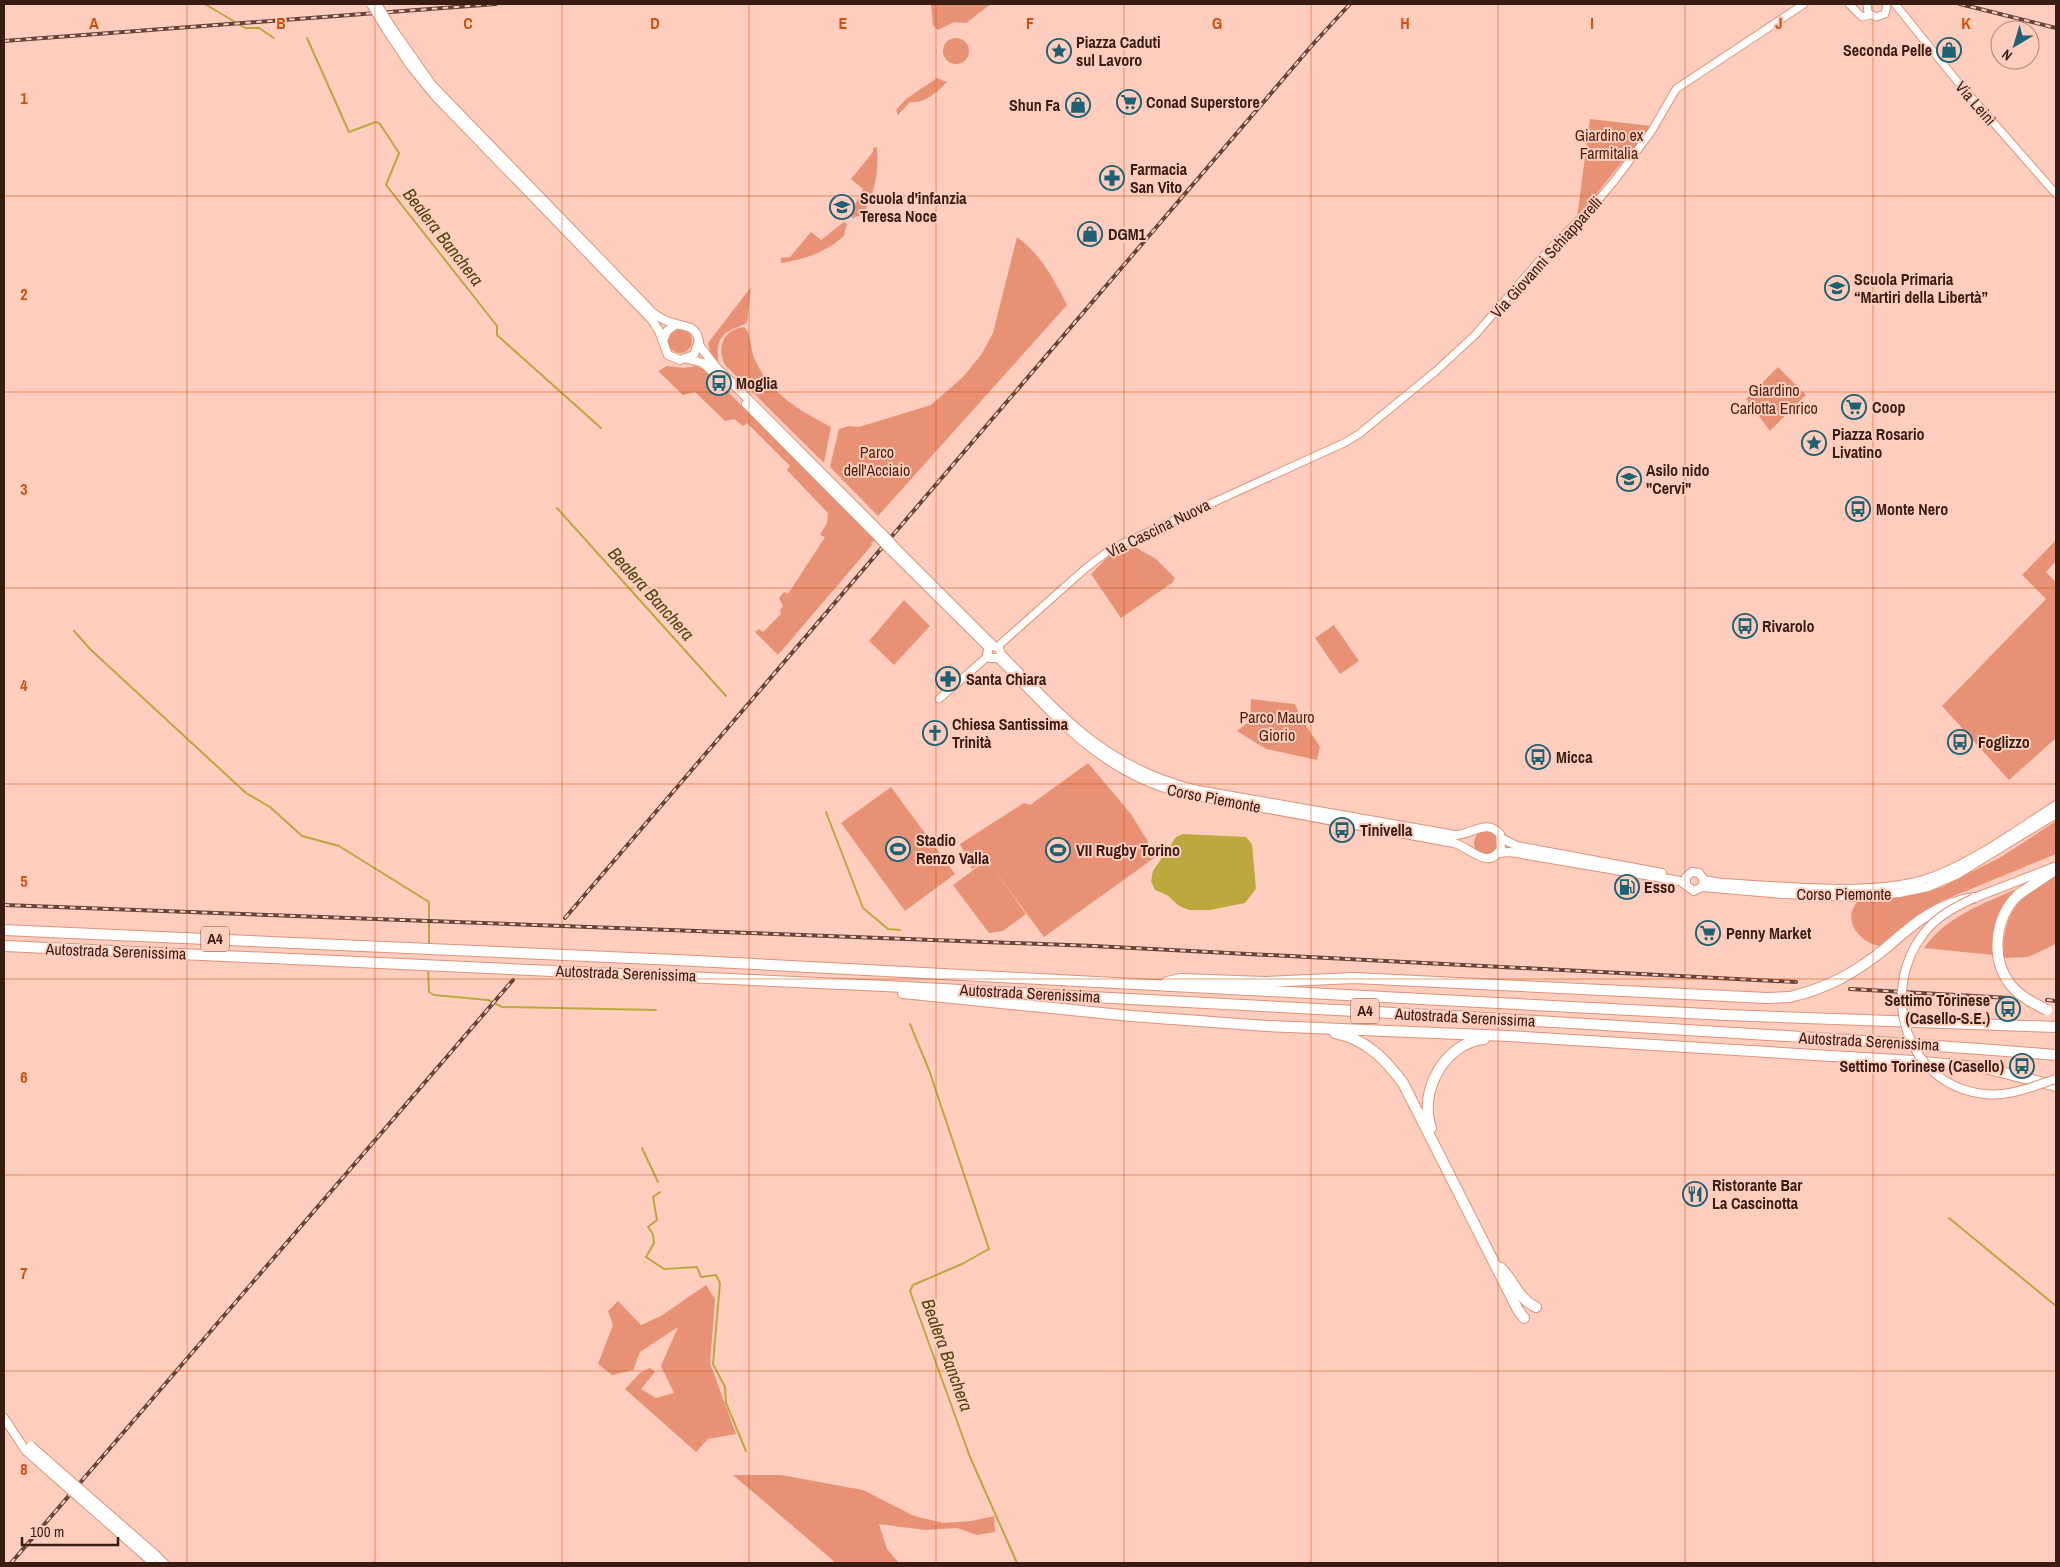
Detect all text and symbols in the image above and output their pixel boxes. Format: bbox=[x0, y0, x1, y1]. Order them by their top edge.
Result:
text: A bbox=[89, 12, 99, 34]
text: B bbox=[276, 12, 286, 34]
text: C bbox=[463, 12, 473, 34]
text: D bbox=[650, 12, 660, 34]
text: E bbox=[839, 12, 848, 34]
text: F bbox=[1026, 12, 1034, 34]
text: G bbox=[1212, 12, 1222, 34]
text: H bbox=[1400, 12, 1410, 34]
text: I bbox=[1590, 12, 1594, 34]
text: J bbox=[1775, 12, 1783, 34]
text: K bbox=[1961, 12, 1971, 34]
north arrow bbox=[1990, 20, 2040, 70]
place label: Piazza Caduti sul Lavoro bbox=[1076, 31, 1161, 71]
shop icon: Seconda Pelle bbox=[1936, 37, 1962, 63]
place icon: Piazza Caduti sul Lavoro bbox=[1046, 38, 1072, 64]
place label: Seconda Pelle bbox=[1843, 39, 1932, 61]
text: N bbox=[1998, 46, 2016, 65]
street label: Via Leinì bbox=[1951, 76, 2001, 130]
text: 1 bbox=[20, 87, 28, 109]
supermarket icon: Conad Superstore bbox=[1116, 89, 1142, 115]
place label: Conad Superstore bbox=[1146, 91, 1260, 113]
shop icon: Shun Fa bbox=[1065, 92, 1091, 118]
place label: Shun Fa bbox=[1009, 94, 1061, 116]
park label: Giardino ex Farmitalia bbox=[1575, 124, 1644, 164]
place label: Farmacia San Vito bbox=[1130, 158, 1188, 198]
pharmacy icon: Farmacia San Vito bbox=[1099, 165, 1125, 191]
water label: Bealera Banchera bbox=[397, 182, 490, 291]
place label: Scuola d'infanzia Teresa Noce bbox=[860, 187, 967, 227]
street label: Via Giovanni Schiapparelli bbox=[1485, 191, 1607, 323]
school or university icon: Scuola d'infanzia Teresa Noce bbox=[829, 194, 855, 220]
shop icon: DGM1 bbox=[1077, 221, 1103, 247]
place label: DGM1 bbox=[1108, 223, 1147, 245]
place label: Scuola Primaria “Martiri della Libertà” bbox=[1854, 268, 1988, 308]
school or university icon: Scuola Primaria “Martiri della Libertà” bbox=[1824, 275, 1850, 301]
text: 2 bbox=[20, 283, 28, 305]
bus stop icon: Moglia bbox=[706, 370, 732, 396]
place label: Moglia bbox=[736, 372, 778, 394]
park label: Giardino Carlotta Enrico bbox=[1730, 379, 1818, 419]
supermarket icon: Coop bbox=[1841, 394, 1867, 420]
place label: Coop bbox=[1872, 396, 1906, 418]
place label: Piazza Rosario Livatino bbox=[1832, 423, 1925, 463]
place icon: Piazza Rosario Livatino bbox=[1801, 430, 1827, 456]
park label: Parco dell'Acciaio bbox=[844, 441, 910, 481]
place label: Asilo nido "Cervi" bbox=[1646, 459, 1709, 499]
school or university icon: Asilo nido "Cervi" bbox=[1616, 466, 1642, 492]
text: 3 bbox=[20, 478, 28, 500]
street label: Via Cascina Nuova bbox=[1102, 493, 1214, 563]
bus stop icon: Monte Nero bbox=[1845, 496, 1871, 522]
place label: Monte Nero bbox=[1876, 498, 1948, 520]
water label: Bealera Banchera bbox=[603, 541, 700, 646]
bus stop icon: Rivarolo bbox=[1732, 613, 1758, 639]
place label: Rivarolo bbox=[1762, 615, 1815, 637]
pharmacy icon: Santa Chiara bbox=[935, 666, 961, 692]
place label: Santa Chiara bbox=[966, 668, 1047, 690]
text: 4 bbox=[20, 674, 28, 696]
park label: Parco Mauro Giorio bbox=[1239, 706, 1315, 746]
place label: Chiesa Santissima Trinità bbox=[952, 713, 1069, 753]
church icon: Chiesa Santissima Trinità bbox=[922, 720, 948, 746]
bus stop icon: Foglizzo bbox=[1947, 729, 1973, 755]
place label: Foglizzo bbox=[1978, 731, 2030, 753]
bus stop icon: Micca bbox=[1525, 744, 1551, 770]
place label: Micca bbox=[1556, 746, 1593, 768]
street label: Corso Piemonte bbox=[1165, 778, 1263, 818]
bus stop icon: Tinivella bbox=[1329, 817, 1355, 843]
place label: Tinivella bbox=[1360, 819, 1413, 841]
place label: Stadio Renzo Valla bbox=[916, 829, 990, 869]
sports icon: Stadio Renzo Valla bbox=[885, 836, 911, 862]
sports icon: VII Rugby Torino bbox=[1045, 837, 1071, 863]
place label: VII Rugby Torino bbox=[1076, 839, 1180, 861]
text: 5 bbox=[20, 870, 28, 892]
fuel station icon: Esso bbox=[1614, 874, 1640, 900]
place label: Esso bbox=[1644, 876, 1675, 898]
street label: Corso Piemonte bbox=[1797, 883, 1891, 905]
supermarket icon: Penny Market bbox=[1695, 920, 1721, 946]
place label: Penny Market bbox=[1726, 922, 1812, 944]
road number: A4 bbox=[201, 926, 229, 952]
street label: Autostrada Serenissima bbox=[44, 938, 187, 964]
street label: Autostrada Serenissima bbox=[554, 960, 697, 986]
street label: Autostrada Serenissima bbox=[958, 978, 1102, 1008]
place label: Settimo Torinese (Casello-S.E.) bbox=[1885, 989, 1990, 1029]
bus stop icon: Settimo Torinese (Casello-S.E.) bbox=[1995, 996, 2021, 1022]
road number: A4 bbox=[1351, 998, 1379, 1024]
street label: Autostrada Serenissima bbox=[1393, 1002, 1537, 1032]
street label: Autostrada Serenissima bbox=[1797, 1026, 1941, 1056]
bus stop icon: Settimo Torinese (Casello) bbox=[2009, 1053, 2035, 1079]
place label: Settimo Torinese (Casello) bbox=[1839, 1055, 2004, 1077]
text: 6 bbox=[20, 1066, 28, 1088]
place label: Ristorante Bar La Cascinotta bbox=[1712, 1174, 1803, 1214]
restaurant icon: Ristorante Bar La Cascinotta bbox=[1682, 1181, 1708, 1207]
text: 7 bbox=[20, 1262, 28, 1284]
water label: Bealera Banchera bbox=[916, 1295, 979, 1415]
text: 8 bbox=[20, 1458, 28, 1480]
scale bar bbox=[22, 1514, 119, 1546]
text: 100 m bbox=[30, 1521, 64, 1542]

